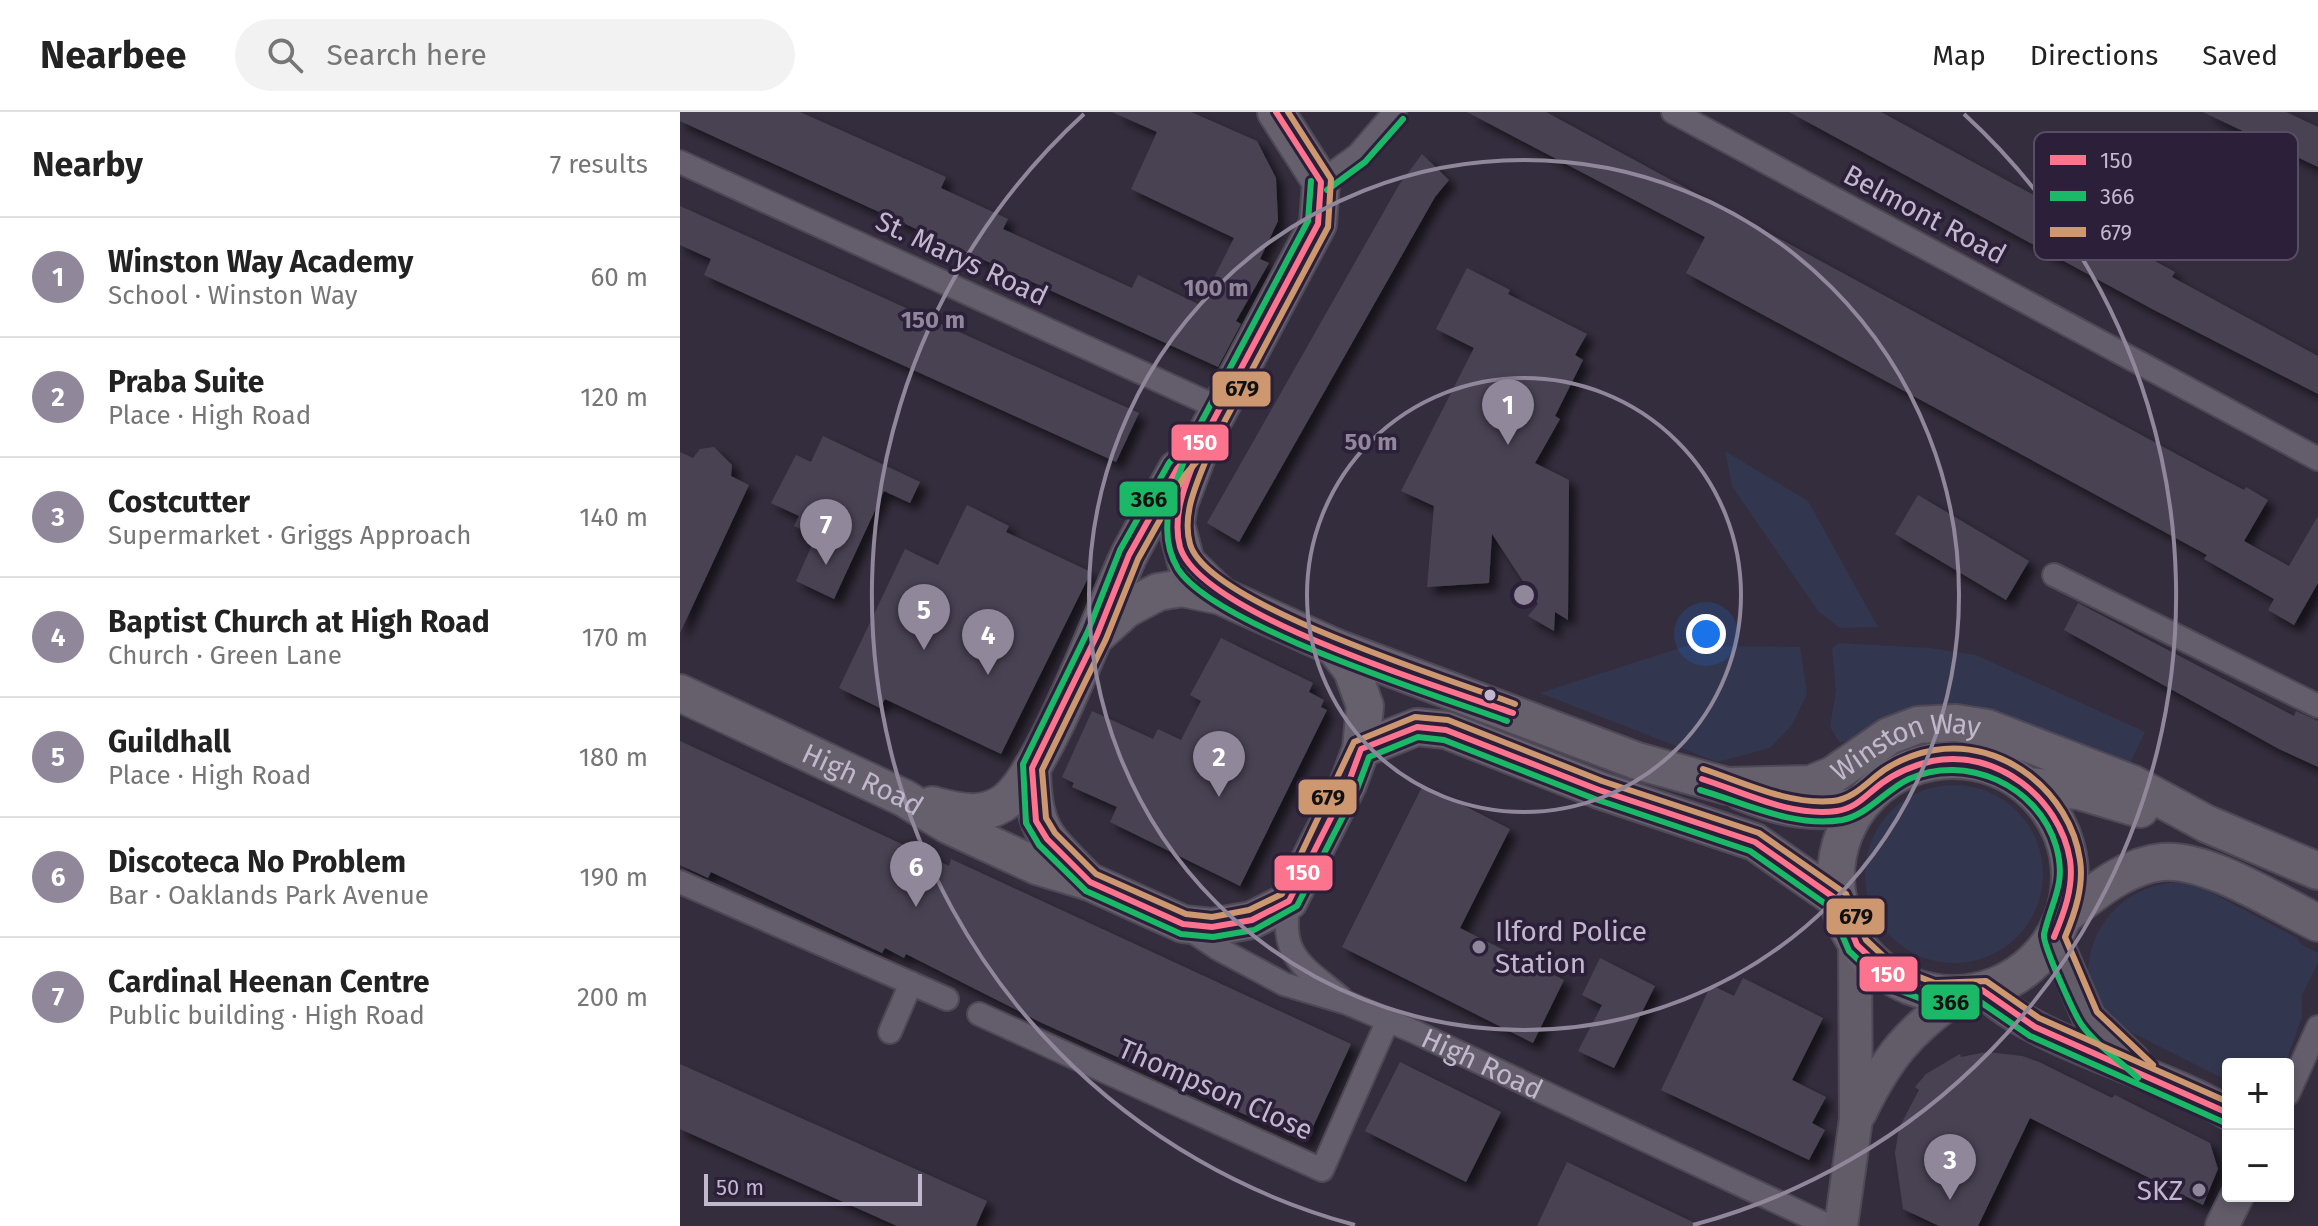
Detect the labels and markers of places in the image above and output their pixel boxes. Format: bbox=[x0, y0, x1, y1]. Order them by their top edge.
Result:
pin: 1 bbox=[1482, 379, 1534, 445]
pin: 7 bbox=[800, 499, 852, 565]
centre of rings bbox=[1510, 581, 1538, 609]
pin: 5 bbox=[898, 584, 950, 650]
pin: 4 bbox=[962, 609, 1014, 675]
unlabelled marker bbox=[1482, 687, 1498, 703]
pin: 2 bbox=[1193, 731, 1245, 797]
pin: 6 bbox=[890, 841, 942, 907]
place label: Ilford Police Station bbox=[1495, 915, 1647, 980]
marker: Ilford Police Station bbox=[1470, 938, 1488, 956]
pin: 3 bbox=[1924, 1134, 1976, 1200]
place label: SKZ bbox=[2137, 1174, 2183, 1207]
marker: SKZ bbox=[2190, 1181, 2208, 1199]

